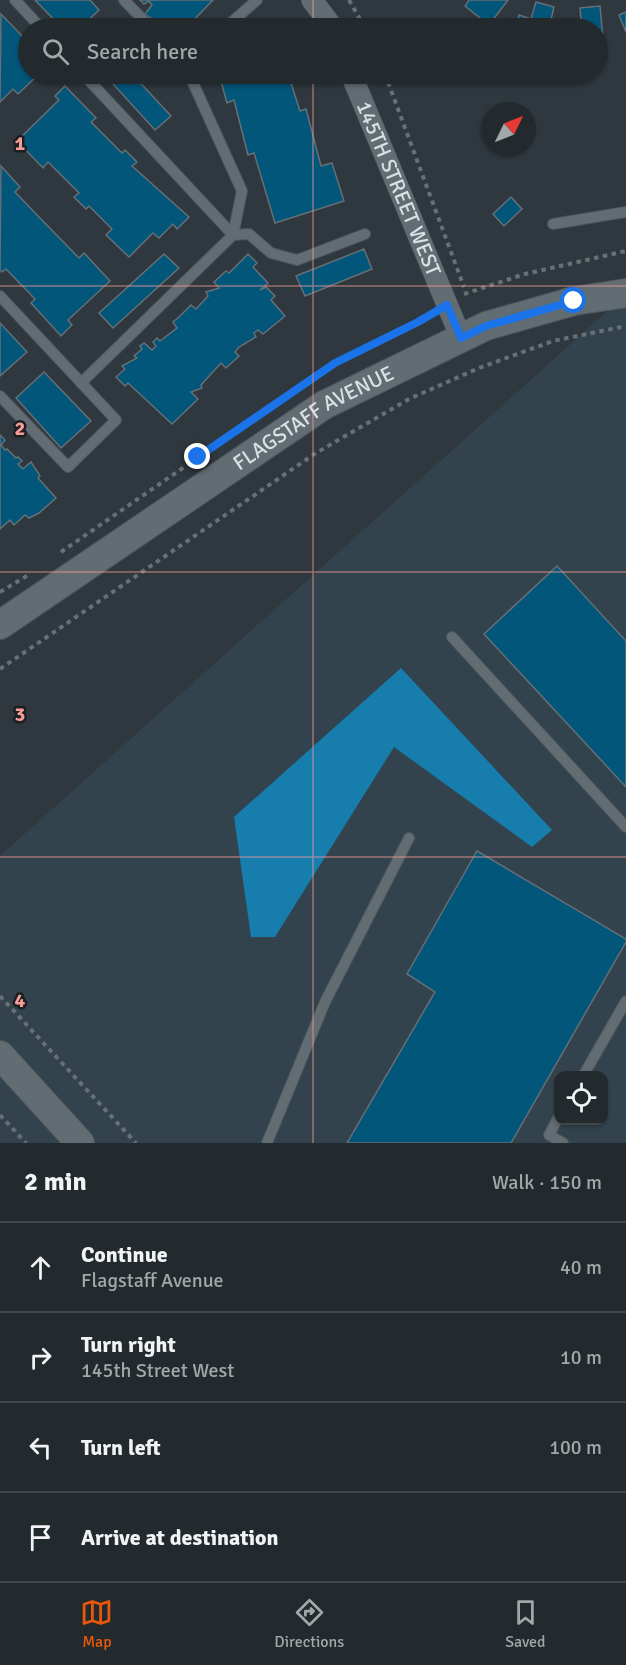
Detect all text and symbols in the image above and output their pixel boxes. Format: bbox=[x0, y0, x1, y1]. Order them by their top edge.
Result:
search box bbox=[18, 18, 608, 84]
icon: search bbox=[39, 35, 72, 68]
text: Search here bbox=[87, 38, 198, 65]
street label: 145TH STREET WEST bbox=[351, 97, 447, 280]
north arrow bbox=[482, 102, 536, 156]
text: 1 bbox=[15, 131, 26, 156]
route start bbox=[560, 287, 586, 313]
street label: FLAGSTAFF AVENUE bbox=[228, 360, 398, 476]
text: 2 bbox=[15, 416, 25, 441]
route end bbox=[184, 443, 210, 469]
text: 3 bbox=[15, 702, 25, 727]
text: 4 bbox=[15, 988, 26, 1013]
map controls bbox=[554, 1071, 608, 1125]
button: locate bbox=[554, 1071, 608, 1125]
text: 2 min bbox=[24, 1166, 87, 1198]
text: Walk · 150 m bbox=[492, 1170, 602, 1195]
text: Continue bbox=[81, 1241, 168, 1268]
icon: ahead bbox=[24, 1251, 57, 1284]
text: 40 m bbox=[560, 1255, 602, 1280]
text: Flagstaff Avenue bbox=[81, 1268, 224, 1293]
text: Turn right bbox=[81, 1331, 176, 1358]
icon: right bbox=[24, 1341, 57, 1374]
text: 10 m bbox=[560, 1345, 602, 1370]
text: 145th Street West bbox=[81, 1358, 234, 1383]
icon: left bbox=[24, 1431, 57, 1464]
text: Turn left bbox=[81, 1434, 161, 1461]
text: 100 m bbox=[549, 1435, 602, 1460]
icon: arrive bbox=[24, 1521, 57, 1554]
text: Arrive at destination bbox=[81, 1524, 278, 1551]
tab: Map bbox=[80, 1596, 113, 1652]
tab: Directions bbox=[274, 1596, 344, 1652]
tab: Saved bbox=[505, 1596, 546, 1652]

